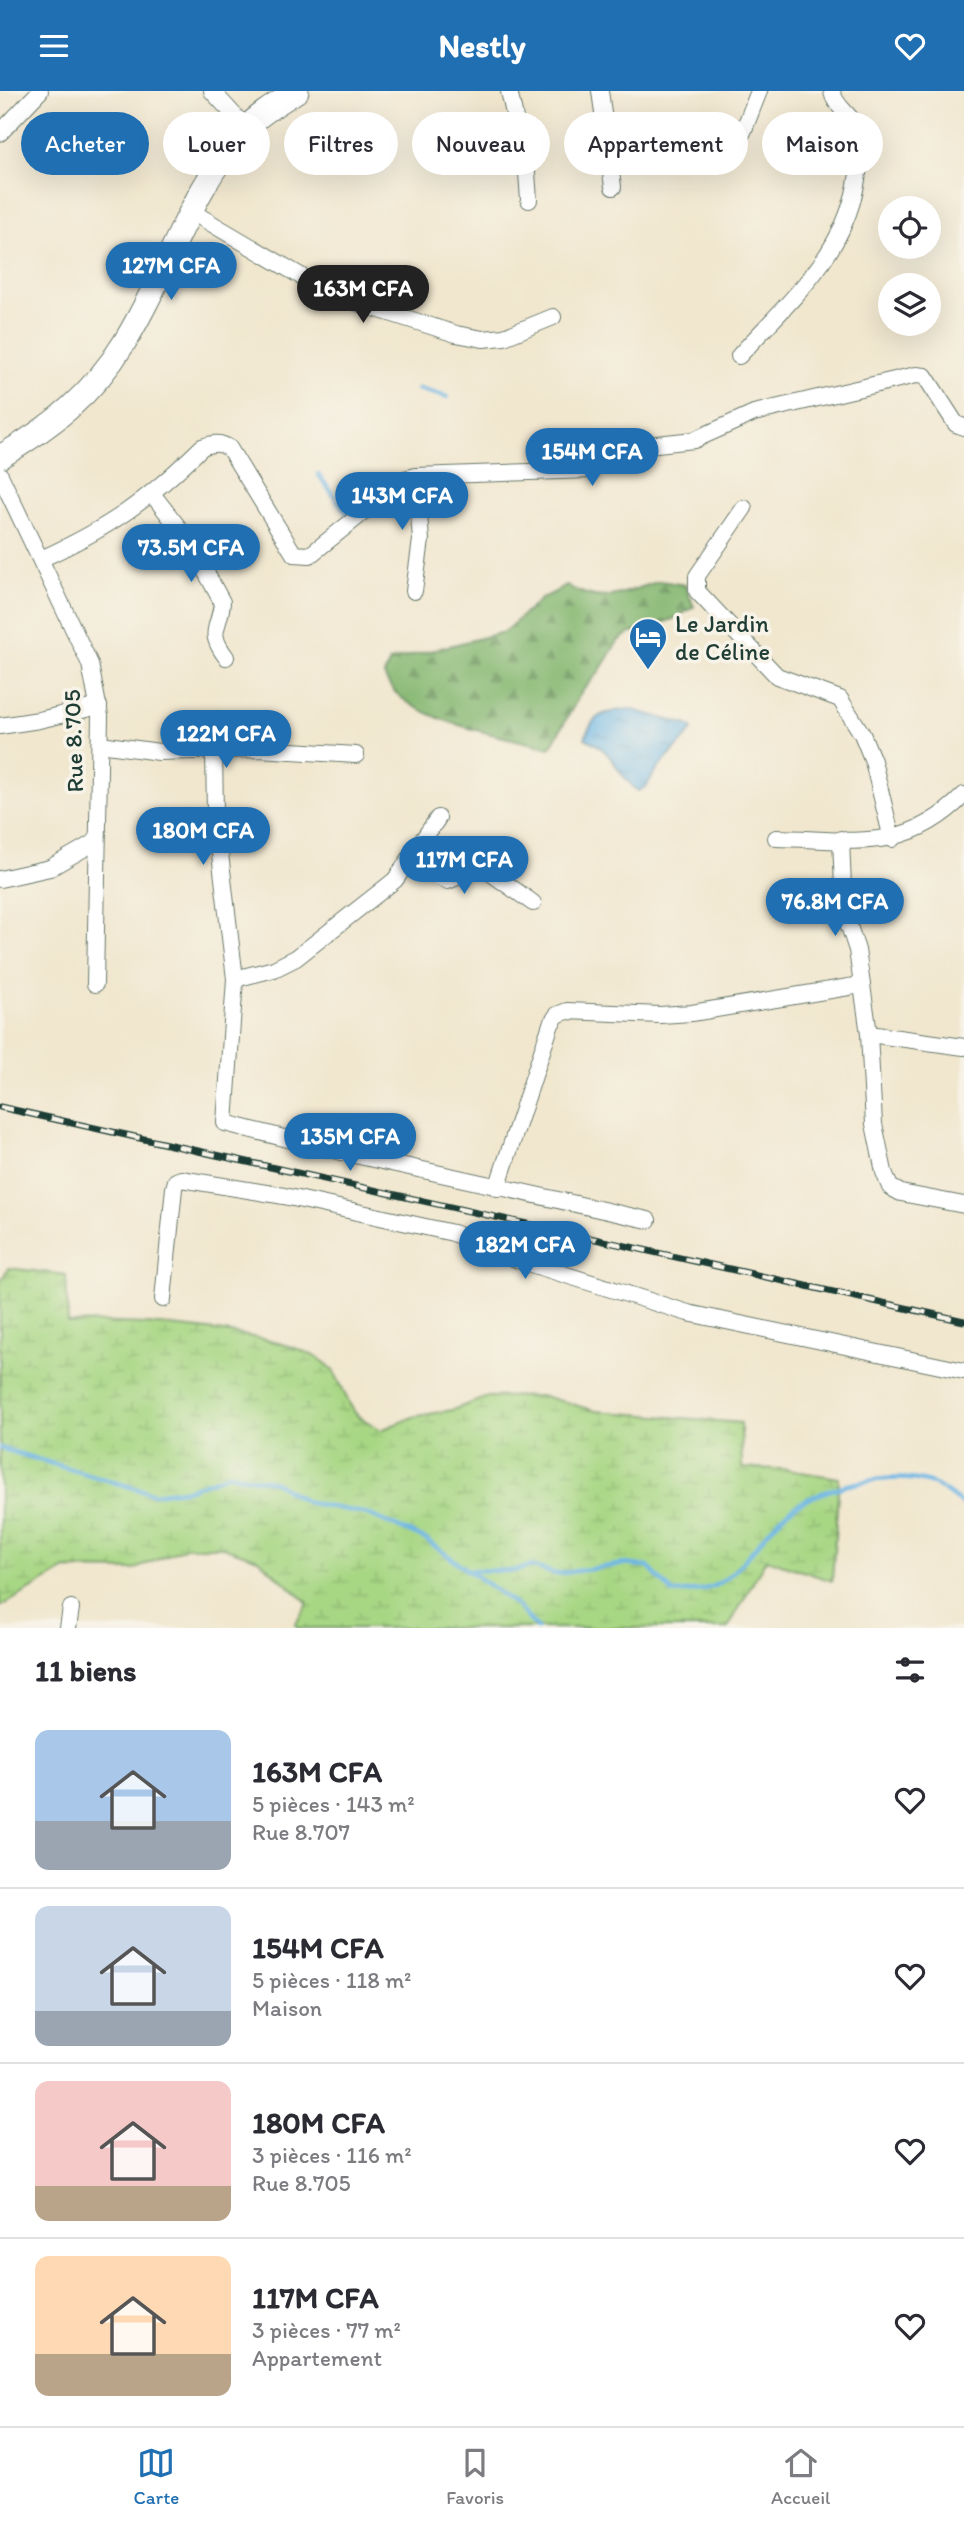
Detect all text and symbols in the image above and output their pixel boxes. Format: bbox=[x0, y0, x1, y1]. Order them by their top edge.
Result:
icon: menu bbox=[35, 27, 73, 65]
text: Nestly bbox=[438, 27, 526, 65]
icon: heart bbox=[891, 27, 929, 65]
chip: Acheter bbox=[21, 112, 149, 175]
chip: Louer bbox=[163, 112, 270, 175]
chip: Filtres bbox=[284, 112, 398, 175]
chip: Nouveau bbox=[412, 112, 550, 175]
chip: Appartement bbox=[564, 112, 748, 175]
chip: Maison bbox=[762, 112, 883, 175]
map controls bbox=[878, 196, 941, 336]
button: locate bbox=[878, 196, 941, 259]
pin: 127M CFA bbox=[99, 243, 243, 302]
text: 127M CFA bbox=[122, 251, 220, 279]
pin: 163M CFA bbox=[291, 265, 435, 325]
button: layers bbox=[878, 273, 941, 336]
text: 163M CFA bbox=[313, 274, 413, 302]
pin: 154M CFA bbox=[520, 429, 664, 488]
text: 154M CFA bbox=[541, 437, 643, 465]
pin: 143M CFA bbox=[330, 473, 474, 532]
text: 143M CFA bbox=[351, 481, 453, 509]
pin: 73.5M CFA bbox=[111, 525, 271, 584]
text: 73.5M CFA bbox=[138, 533, 244, 561]
place label: Le Jardin de Céline bbox=[675, 609, 770, 666]
hotel icon: Le Jardin de Céline bbox=[627, 616, 669, 671]
street label: Rue 8.705 bbox=[57, 689, 89, 793]
pin: 122M CFA bbox=[154, 711, 298, 770]
text: 122M CFA bbox=[176, 719, 276, 747]
pin: 180M CFA bbox=[131, 807, 275, 867]
text: 180M CFA bbox=[152, 816, 254, 844]
pin: 117M CFA bbox=[392, 837, 536, 896]
text: 117M CFA bbox=[415, 845, 513, 873]
pin: 76.8M CFA bbox=[755, 879, 915, 938]
text: 76.8M CFA bbox=[782, 887, 888, 915]
pin: 135M CFA bbox=[278, 1114, 422, 1173]
text: 135M CFA bbox=[300, 1122, 400, 1150]
pin: 182M CFA bbox=[453, 1221, 597, 1281]
text: 182M CFA bbox=[475, 1230, 575, 1258]
icon: filters bbox=[891, 1651, 929, 1689]
text: 11 biens bbox=[35, 1652, 137, 1689]
text: 163M CFA bbox=[252, 1753, 382, 1790]
icon: home bbox=[91, 1758, 175, 1842]
icon: heart bbox=[891, 1781, 929, 1819]
text: 5 pièces · 143 m² bbox=[252, 1790, 415, 1818]
text: Rue 8.707 bbox=[252, 1818, 350, 1846]
text: 154M CFA bbox=[252, 1929, 384, 1966]
icon: home bbox=[91, 1934, 175, 2018]
icon: heart bbox=[891, 1957, 929, 1995]
text: 5 pièces · 118 m² bbox=[252, 1966, 412, 1994]
text: Maison bbox=[252, 1994, 322, 2022]
text: 180M CFA bbox=[252, 2104, 385, 2141]
icon: home bbox=[91, 2109, 175, 2193]
icon: heart bbox=[891, 2132, 929, 2170]
text: 3 pièces · 116 m² bbox=[252, 2141, 412, 2169]
text: Rue 8.705 bbox=[252, 2169, 351, 2197]
text: 117M CFA bbox=[252, 2279, 379, 2316]
icon: home bbox=[91, 2284, 175, 2368]
icon: heart bbox=[891, 2307, 929, 2345]
text: 3 pièces · 77 m² bbox=[252, 2316, 401, 2344]
text: Appartement bbox=[252, 2344, 382, 2372]
tab: Carte bbox=[133, 2444, 179, 2509]
tab: Favoris bbox=[446, 2444, 504, 2509]
tab: Accueil bbox=[771, 2444, 831, 2509]

